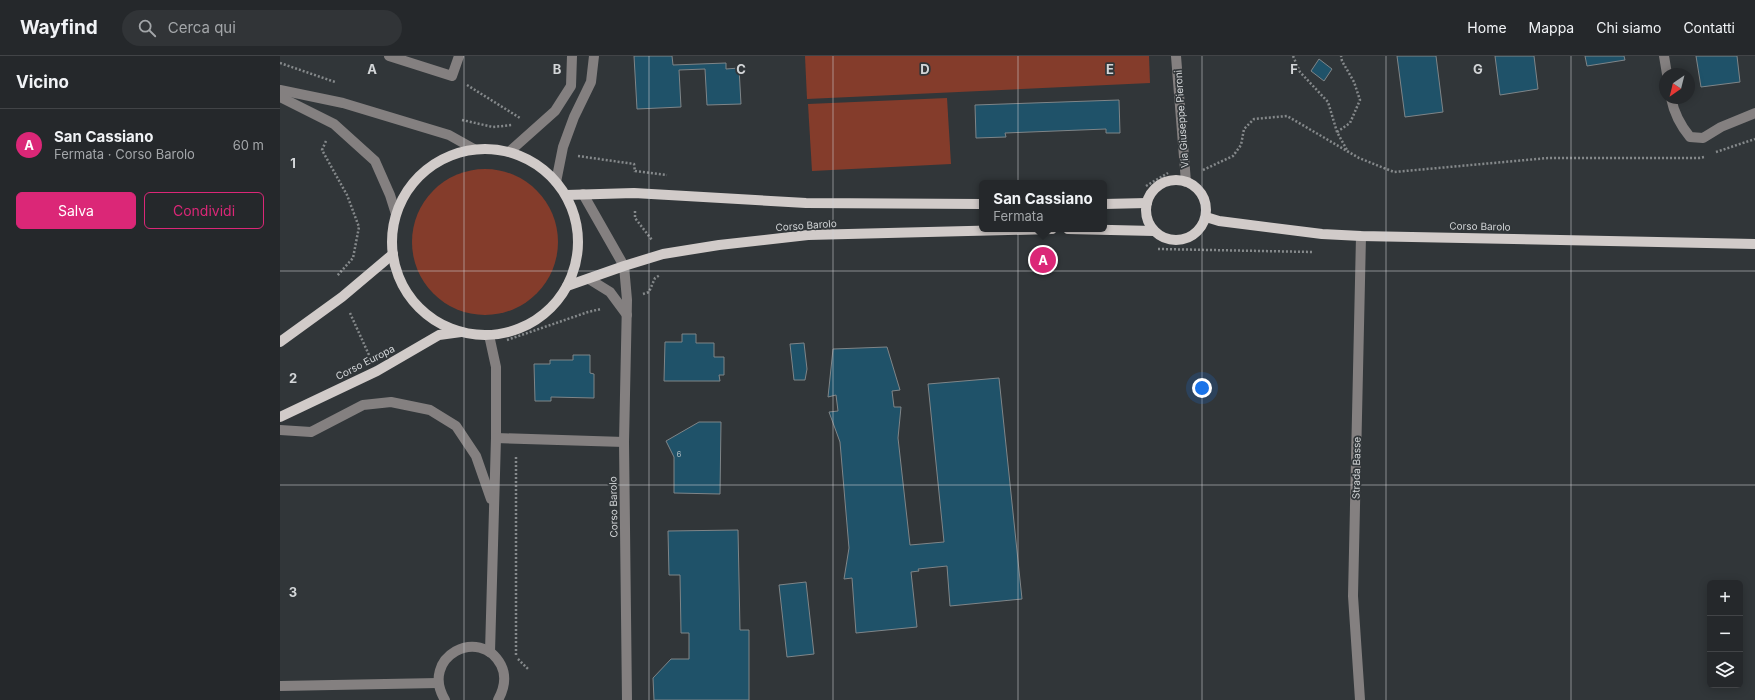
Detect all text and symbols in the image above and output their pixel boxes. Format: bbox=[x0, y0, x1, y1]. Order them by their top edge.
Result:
search box bbox=[122, 10, 402, 46]
text: Wayfind bbox=[20, 16, 98, 39]
icon: search bbox=[136, 17, 158, 39]
text: Cerca qui bbox=[168, 18, 236, 37]
text: Home bbox=[1467, 19, 1507, 36]
text: Mappa bbox=[1529, 19, 1574, 36]
text: Chi siamo bbox=[1596, 19, 1661, 36]
text: Contatti bbox=[1683, 19, 1735, 36]
text: A bbox=[367, 61, 377, 77]
text: B bbox=[553, 61, 562, 77]
text: C bbox=[736, 61, 746, 77]
text: D bbox=[920, 61, 930, 77]
text: E bbox=[1106, 61, 1114, 77]
text: F bbox=[1290, 61, 1298, 77]
text: G bbox=[1473, 61, 1483, 77]
north arrow bbox=[1659, 68, 1695, 104]
street label: Via Giuseppe Pieroni bbox=[1172, 70, 1190, 168]
text: Vicino bbox=[16, 72, 69, 92]
text: San Cassiano bbox=[54, 127, 153, 146]
text: A bbox=[24, 137, 34, 153]
text: 60 m bbox=[233, 137, 264, 153]
text: Fermata · Corso Barolo bbox=[54, 146, 195, 162]
text: 1 bbox=[290, 155, 296, 171]
popup bbox=[979, 180, 1107, 232]
text: San Cassiano bbox=[993, 189, 1093, 208]
button: Salva bbox=[16, 192, 136, 229]
button: Condividi bbox=[144, 192, 264, 229]
text: Fermata bbox=[993, 208, 1043, 224]
street label: Corso Barolo bbox=[775, 217, 837, 233]
street label: Corso Barolo bbox=[1449, 219, 1511, 233]
pin: A bbox=[1030, 245, 1056, 275]
street label: Corso Europa bbox=[334, 342, 396, 382]
text: 2 bbox=[289, 370, 297, 386]
your location bbox=[1192, 378, 1212, 398]
street label: Strada Basse bbox=[1349, 437, 1363, 499]
house number: 6 bbox=[677, 449, 682, 459]
street label: Corso Barolo bbox=[606, 476, 620, 538]
map controls bbox=[1707, 580, 1743, 688]
button: + bbox=[1707, 580, 1743, 616]
text: 3 bbox=[289, 584, 297, 600]
button: − bbox=[1707, 616, 1743, 652]
button: layers bbox=[1707, 652, 1743, 688]

